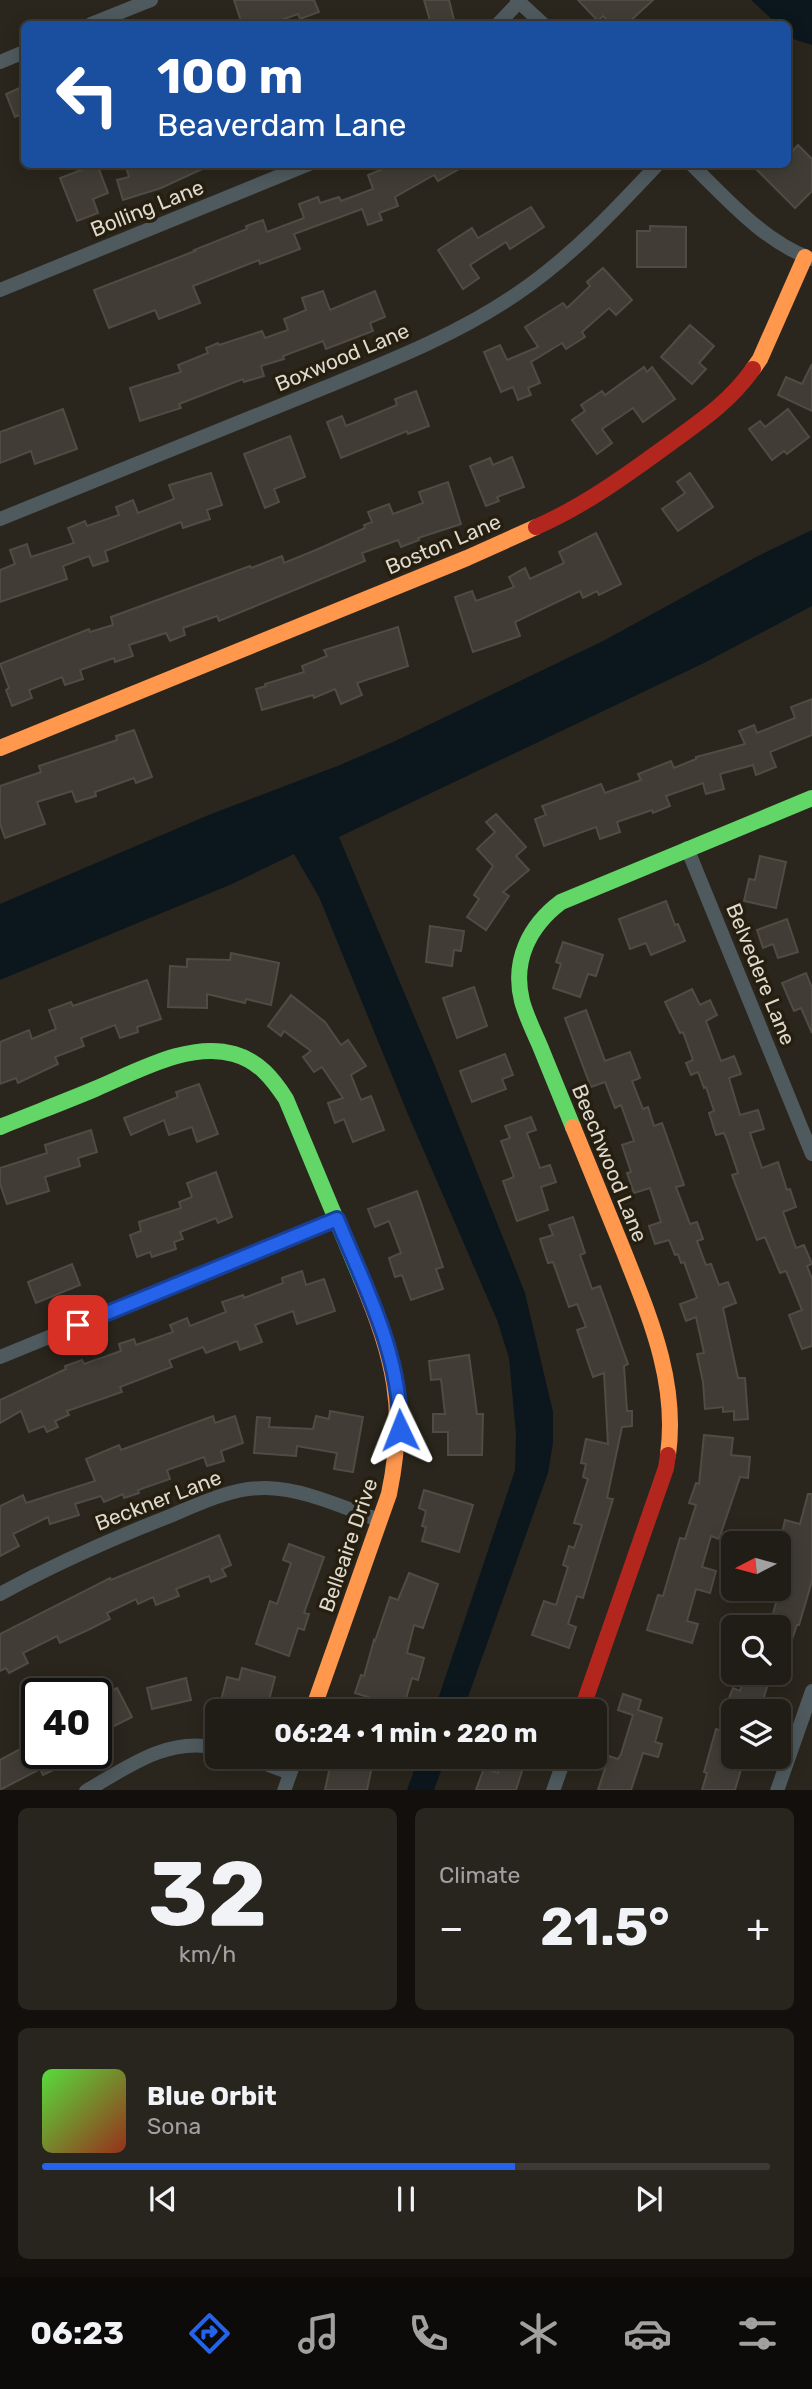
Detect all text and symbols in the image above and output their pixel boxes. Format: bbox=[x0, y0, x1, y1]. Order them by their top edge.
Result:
text: 100 m bbox=[157, 47, 303, 105]
icon: left bbox=[42, 49, 133, 140]
text: Beaverdam Lane bbox=[157, 106, 407, 144]
street label: Bolling Lane bbox=[87, 174, 207, 242]
street label: Boxwood Lane bbox=[271, 317, 413, 397]
street label: Boston Lane bbox=[382, 508, 504, 580]
street label: Belvedere Lane bbox=[721, 899, 801, 1049]
street label: Beechwood Lane bbox=[567, 1080, 653, 1246]
pin bbox=[48, 1295, 108, 1355]
icon: arrive bbox=[59, 1306, 97, 1344]
position arrow bbox=[363, 1393, 437, 1467]
street label: Beckner Lane bbox=[91, 1464, 225, 1536]
street label: Belleaire Drive bbox=[313, 1475, 383, 1615]
north arrow bbox=[721, 1531, 791, 1601]
map controls bbox=[721, 1531, 791, 1769]
button: search bbox=[721, 1615, 791, 1685]
speed limit sign: 40 bbox=[21, 1678, 112, 1769]
button: layers bbox=[721, 1699, 791, 1769]
text: 06:24 · 1 min · 220 m bbox=[274, 1718, 538, 1749]
text: 32 bbox=[148, 1840, 267, 1948]
text: Climate bbox=[439, 1861, 520, 1889]
text: 21.5° bbox=[540, 1896, 670, 1958]
text: − bbox=[439, 1905, 464, 1951]
text: + bbox=[746, 1905, 770, 1951]
text: km/h bbox=[179, 1940, 236, 1968]
text: Blue Orbit bbox=[147, 2081, 277, 2112]
text: Sona bbox=[147, 2112, 201, 2140]
icon: previous bbox=[144, 2180, 182, 2218]
icon: pause bbox=[387, 2180, 425, 2218]
icon: next bbox=[630, 2180, 668, 2218]
icon: directions bbox=[185, 2309, 234, 2358]
icon: music bbox=[294, 2309, 343, 2358]
icon: phone bbox=[404, 2309, 453, 2358]
icon: climate bbox=[514, 2309, 563, 2358]
icon: car bbox=[623, 2309, 672, 2358]
icon: filters bbox=[733, 2309, 782, 2358]
text: 06:23 bbox=[30, 2314, 124, 2352]

